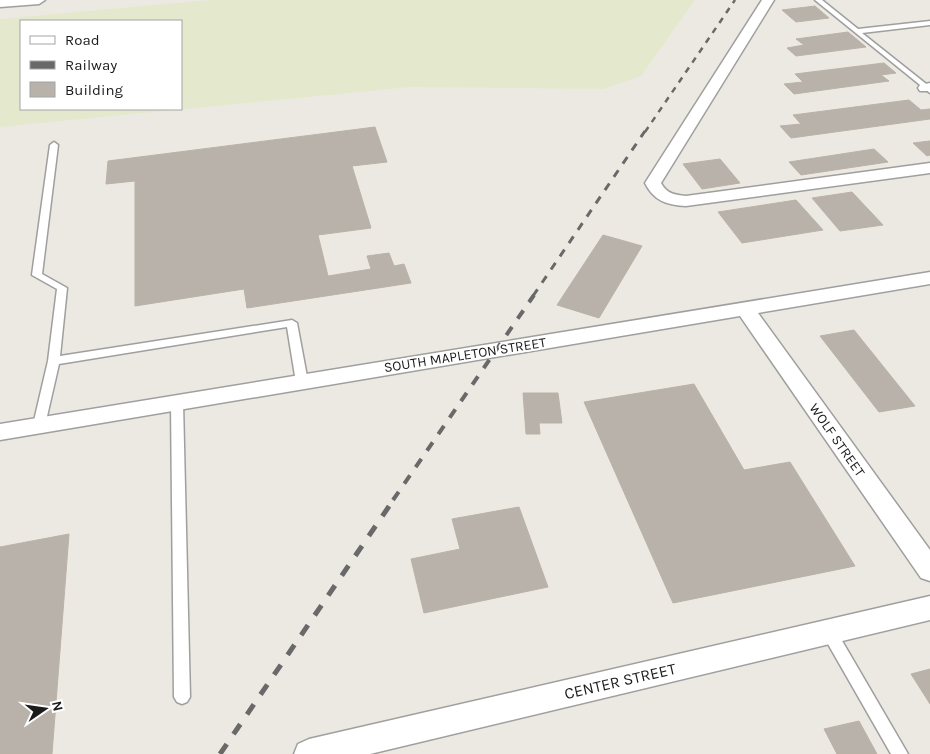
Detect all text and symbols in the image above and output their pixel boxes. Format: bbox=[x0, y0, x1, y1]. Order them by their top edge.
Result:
legend bbox=[20, 20, 182, 110]
text: Road bbox=[65, 31, 100, 49]
text: Railway bbox=[65, 56, 117, 74]
text: Building bbox=[65, 81, 123, 99]
street label: SOUTH MAPLETON STREET bbox=[383, 334, 547, 376]
street label: WOLF STREET bbox=[806, 400, 868, 480]
street label: CENTER STREET bbox=[562, 659, 678, 703]
north arrow bbox=[20, 684, 70, 734]
text: N bbox=[48, 699, 67, 713]

